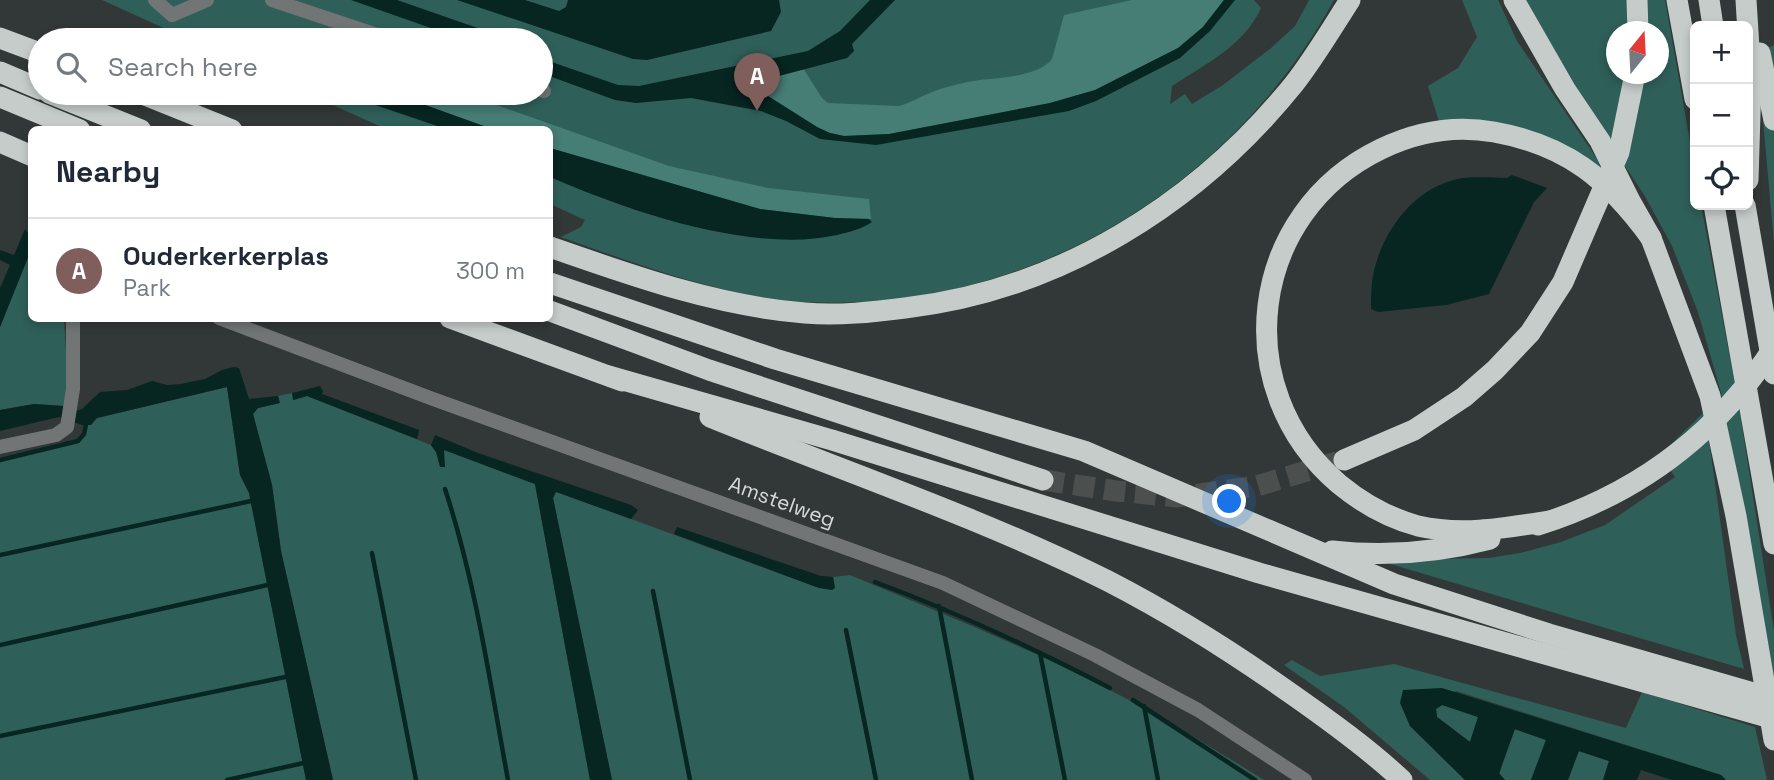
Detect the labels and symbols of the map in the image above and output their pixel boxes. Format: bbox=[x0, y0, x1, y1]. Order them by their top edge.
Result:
north arrow bbox=[1606, 21, 1669, 84]
pin: A bbox=[734, 53, 780, 111]
street label: Amstelweg bbox=[725, 470, 839, 533]
your location bbox=[1212, 484, 1246, 518]

